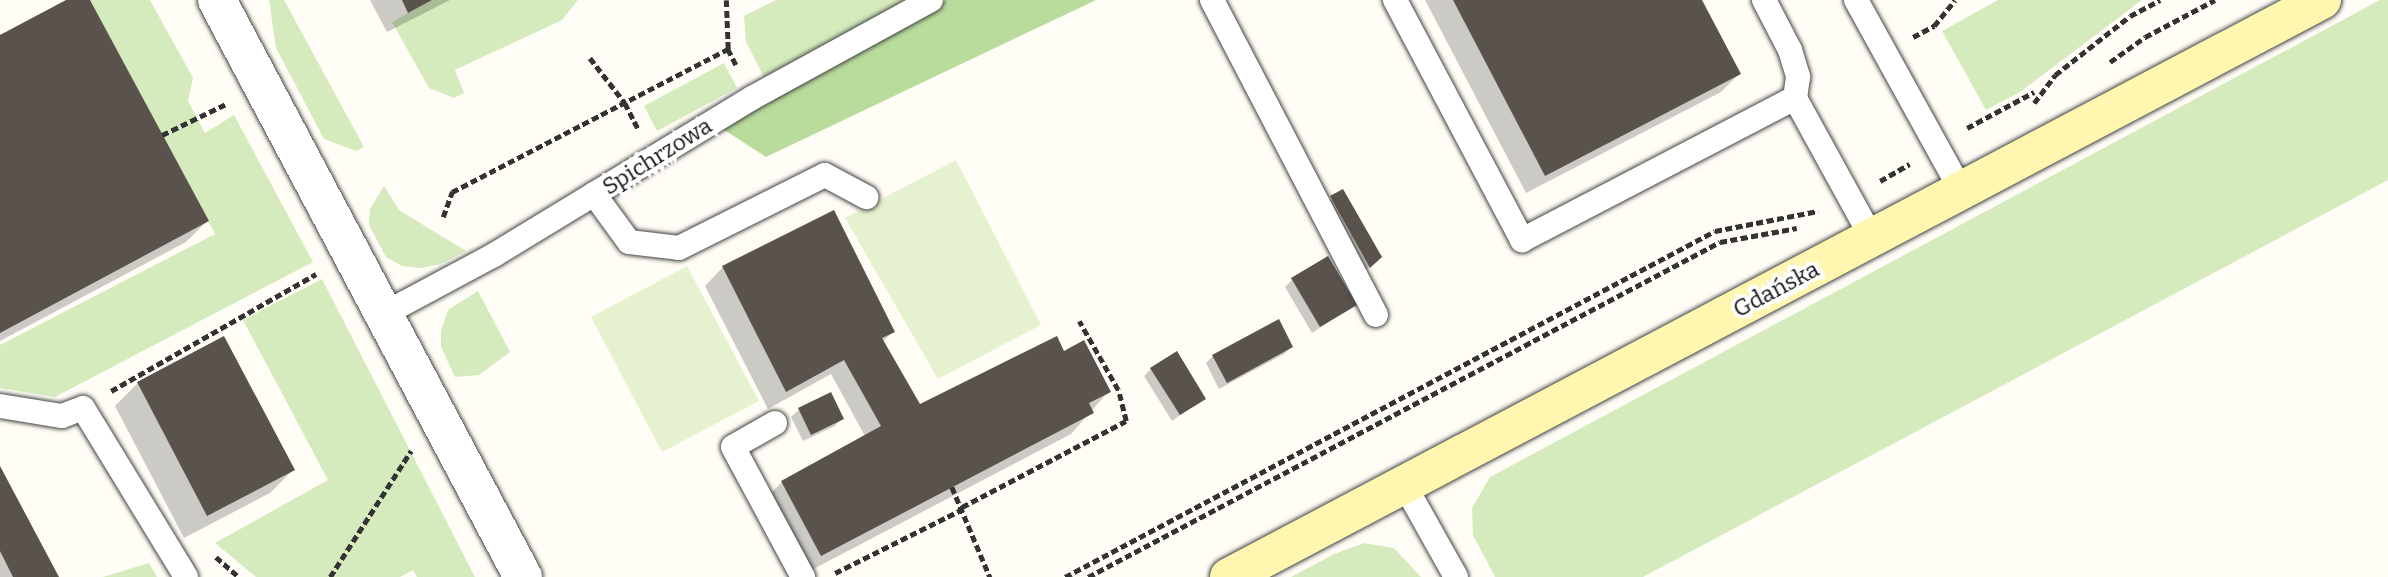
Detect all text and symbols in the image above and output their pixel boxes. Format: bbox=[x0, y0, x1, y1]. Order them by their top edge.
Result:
street label: Spichrzowa bbox=[597, 111, 717, 201]
street label: Gdańska bbox=[1728, 255, 1824, 323]

